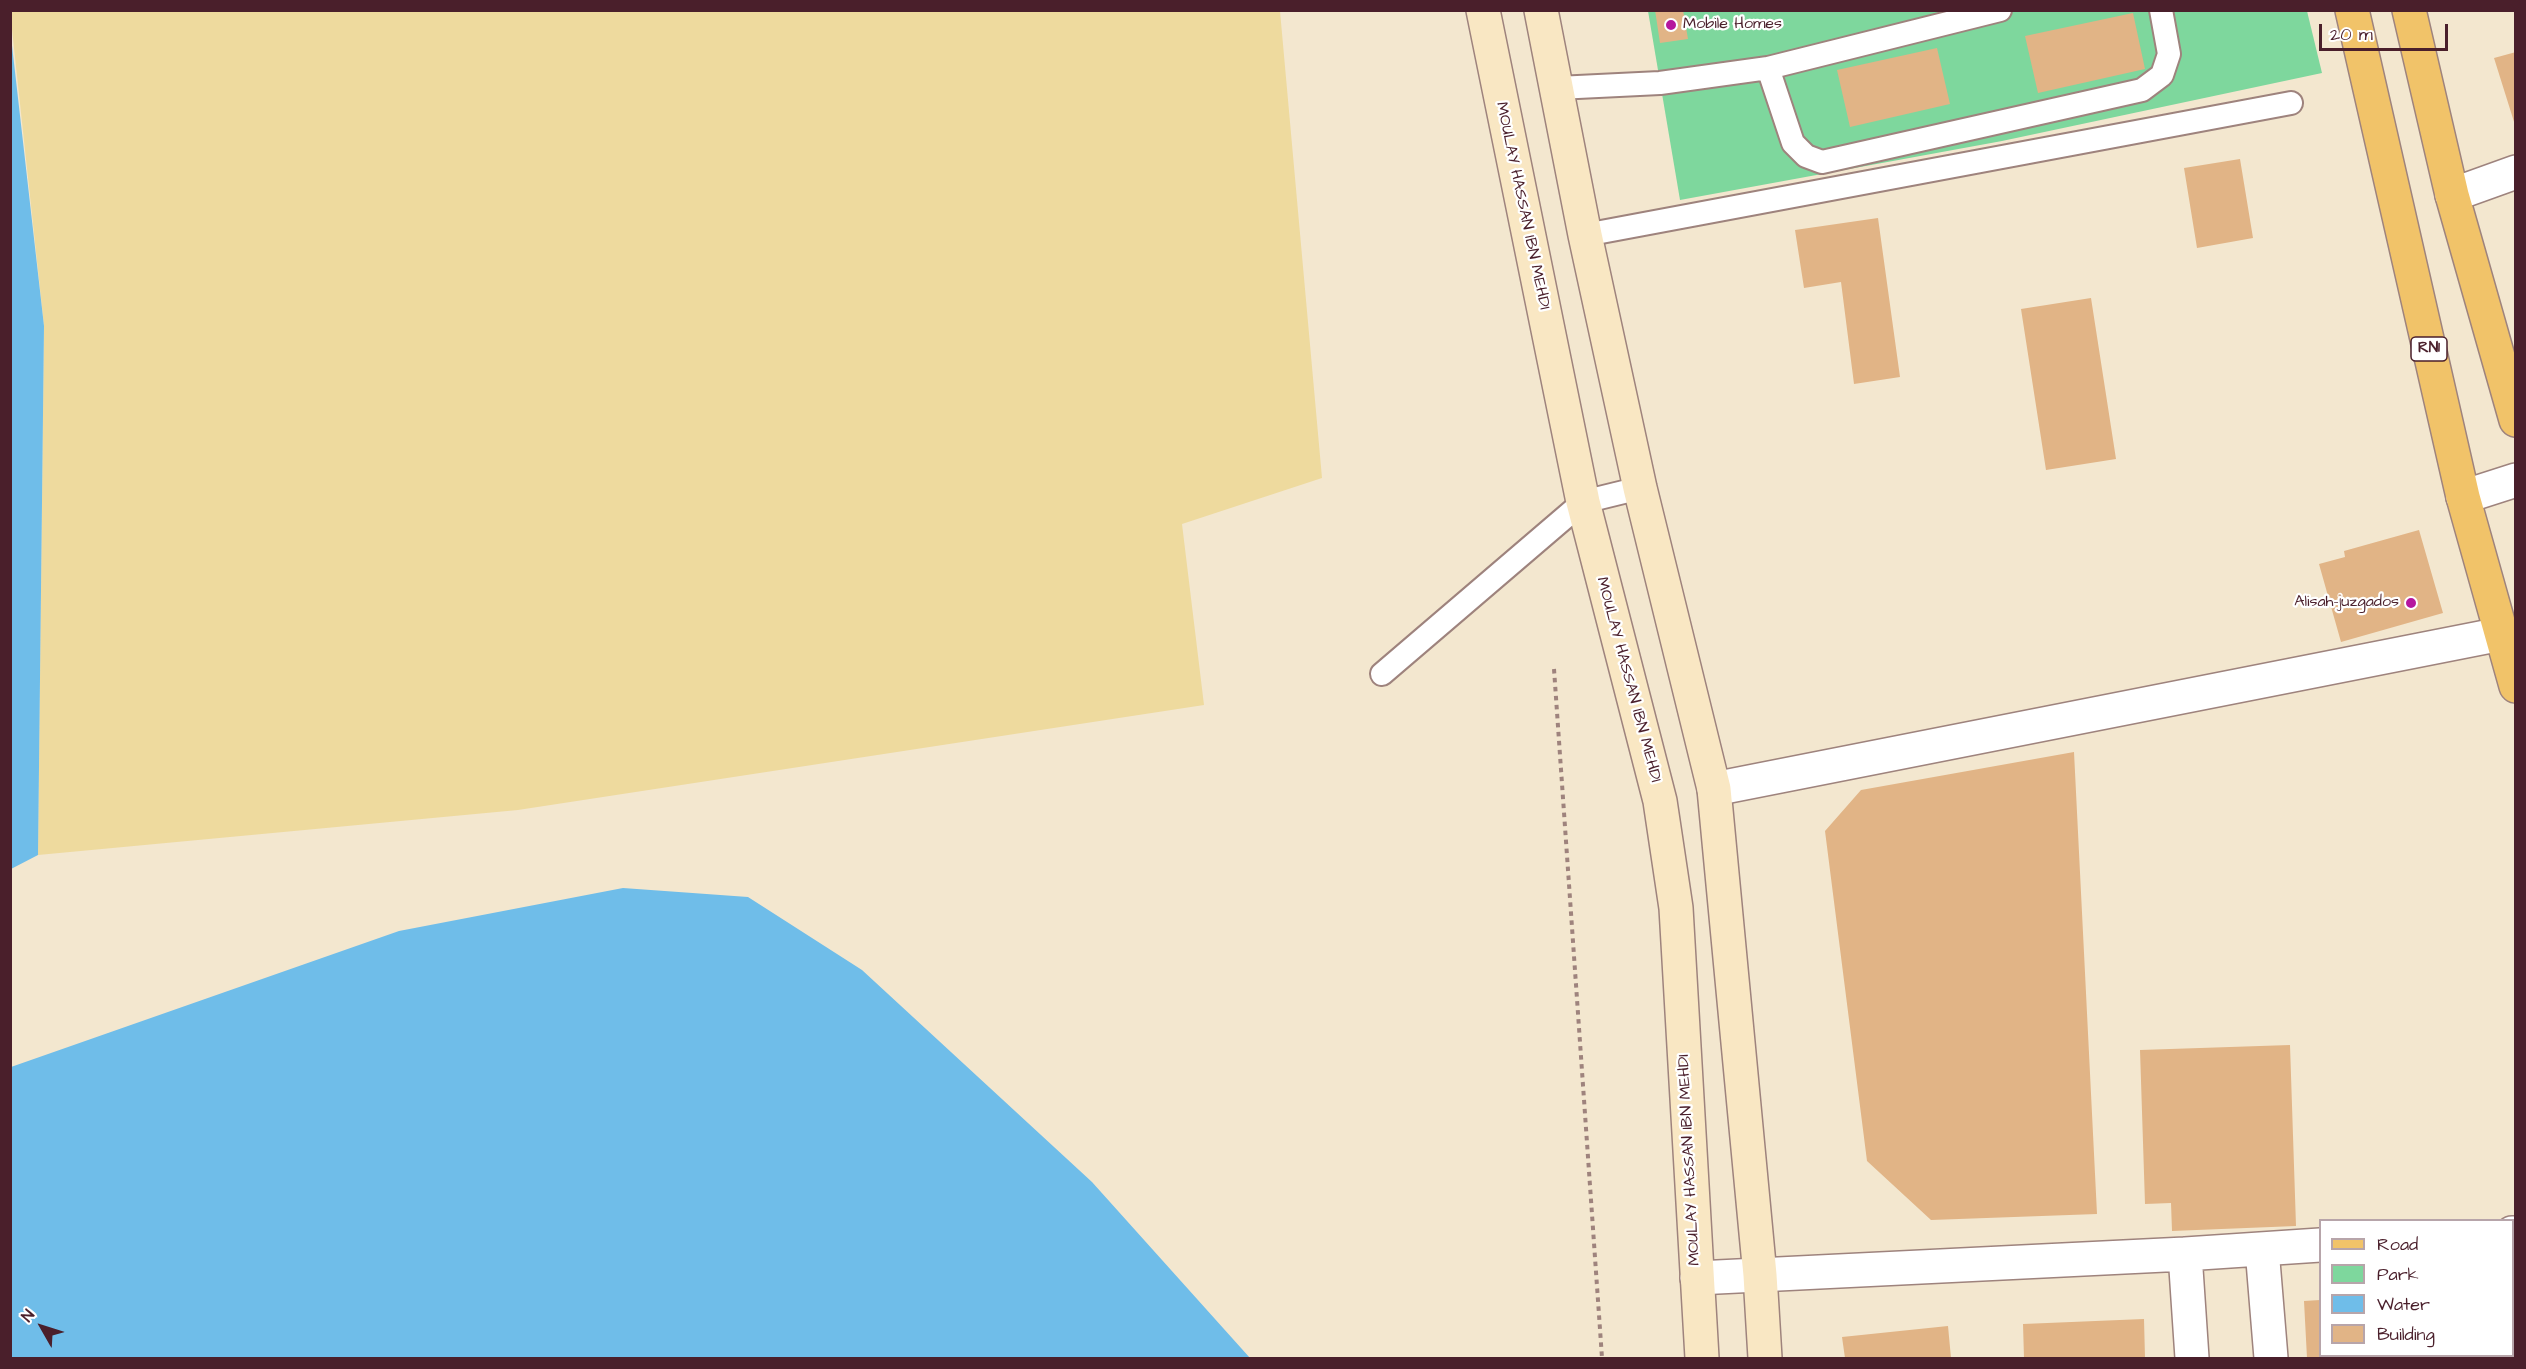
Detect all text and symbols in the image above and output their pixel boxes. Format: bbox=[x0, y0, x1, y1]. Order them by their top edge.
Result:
scale bar bbox=[2322, 12, 2451, 50]
place label: Mobile Homes bbox=[1683, 15, 1782, 35]
marker: Mobile Homes bbox=[1664, 18, 1678, 32]
text: 20 m bbox=[2330, 22, 2373, 47]
street label: MOULAY HASSAN IBN MEHDI bbox=[1491, 100, 1553, 312]
road number: RN1 bbox=[2411, 337, 2447, 361]
street label: MOULAY HASSAN IBN MEHDI bbox=[1591, 575, 1665, 785]
place label: Alisah-juzgados bbox=[2294, 593, 2399, 613]
marker: Alisah-juzgados bbox=[2404, 596, 2418, 610]
street label: MOULAY HASSAN IBN MEHDI bbox=[1675, 1054, 1705, 1266]
legend bbox=[2319, 1219, 2514, 1357]
text: Road bbox=[2377, 1232, 2418, 1257]
text: Park bbox=[2377, 1262, 2419, 1287]
text: Water bbox=[2377, 1292, 2430, 1317]
north arrow bbox=[12, 1297, 72, 1357]
text: N bbox=[16, 1305, 40, 1326]
text: Building bbox=[2377, 1322, 2435, 1347]

